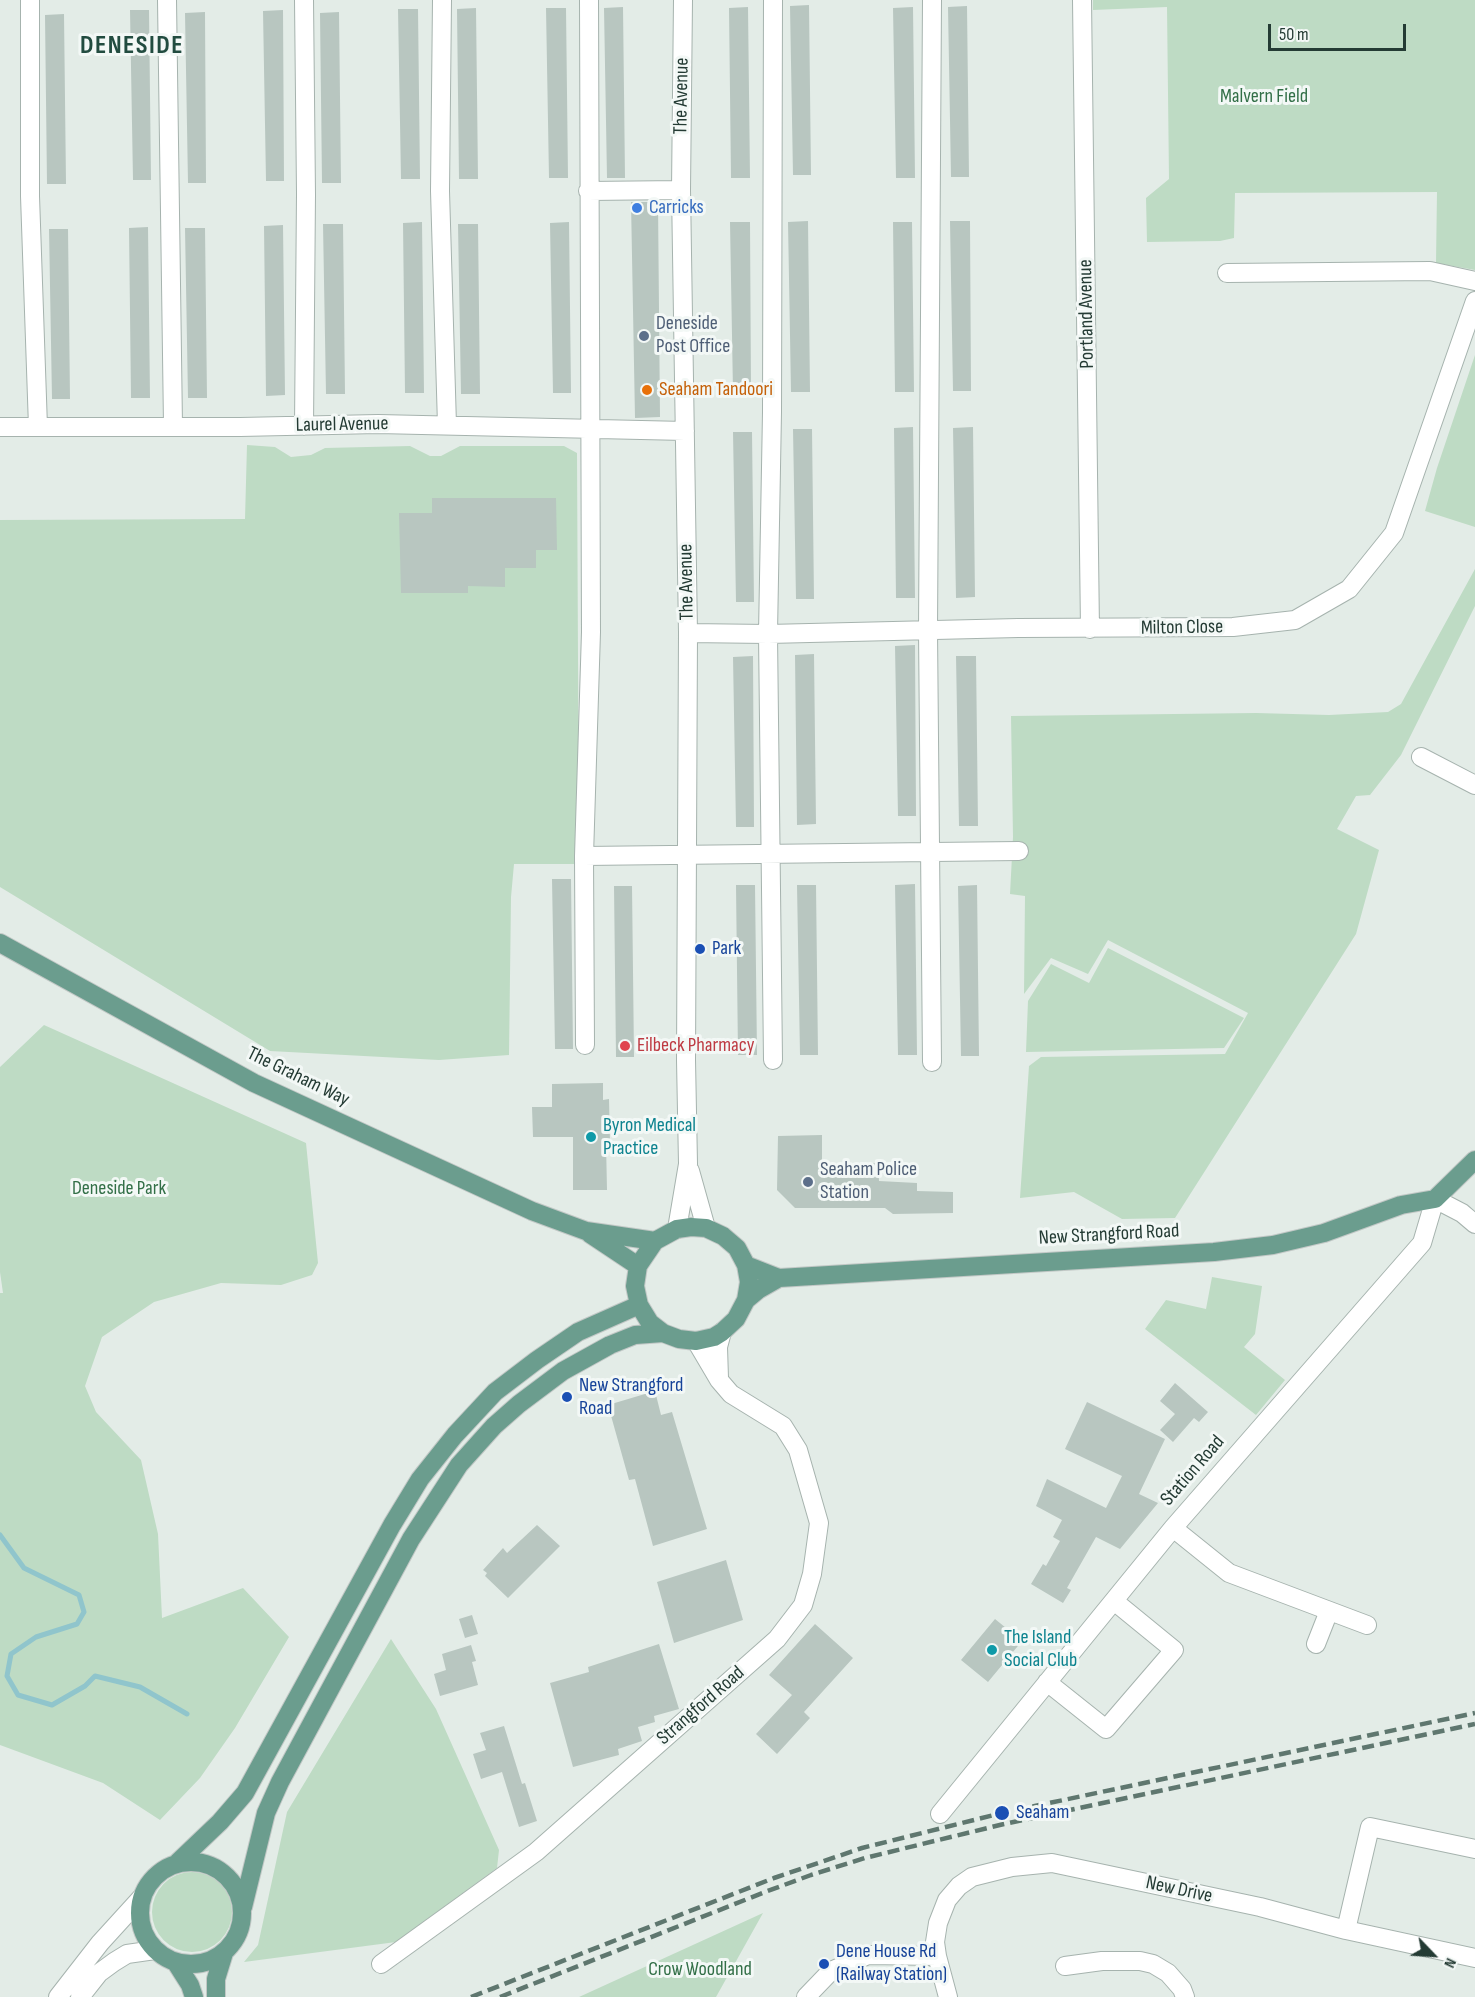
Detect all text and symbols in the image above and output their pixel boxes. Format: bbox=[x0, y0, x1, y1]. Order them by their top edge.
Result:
scale bar bbox=[1271, 12, 1409, 50]
text: 50 m bbox=[1279, 24, 1309, 45]
district label: DENESIDE bbox=[80, 30, 184, 62]
street label: The Avenue bbox=[669, 57, 695, 135]
park label: Malvern Field bbox=[1220, 85, 1308, 109]
place label: Carricks bbox=[649, 196, 704, 220]
marker: Carricks bbox=[630, 201, 644, 215]
street label: Portland Avenue bbox=[1074, 259, 1100, 369]
place label: Deneside Post Office bbox=[656, 312, 730, 359]
marker: Deneside Post Office bbox=[637, 329, 651, 343]
place label: Seaham Tandoori bbox=[659, 378, 773, 402]
marker: Seaham Tandoori bbox=[640, 383, 654, 397]
street label: Laurel Avenue bbox=[295, 412, 389, 438]
street label: The Avenue bbox=[674, 543, 700, 621]
street label: Milton Close bbox=[1141, 615, 1223, 641]
place label: Park bbox=[712, 937, 741, 961]
marker: Park bbox=[693, 942, 707, 956]
place label: Eilbeck Pharmacy bbox=[637, 1034, 754, 1058]
marker: Eilbeck Pharmacy bbox=[618, 1039, 632, 1053]
street label: The Graham Way bbox=[243, 1042, 353, 1112]
place label: Byron Medical Practice bbox=[603, 1114, 696, 1161]
marker: Byron Medical Practice bbox=[584, 1130, 598, 1144]
place label: Seaham Police Station bbox=[820, 1158, 917, 1205]
marker: Seaham Police Station bbox=[801, 1175, 815, 1189]
park label: Deneside Park bbox=[72, 1177, 166, 1201]
street label: New Strangford Road bbox=[1038, 1219, 1180, 1251]
place label: New Strangford Road bbox=[579, 1374, 683, 1421]
marker: New Strangford Road bbox=[560, 1390, 574, 1404]
street label: Station Road bbox=[1156, 1431, 1230, 1511]
place label: The Island Social Club bbox=[1004, 1626, 1077, 1673]
marker: The Island Social Club bbox=[985, 1643, 999, 1657]
street label: Strangford Road bbox=[652, 1661, 750, 1751]
place label: Seaham bbox=[1016, 1801, 1069, 1825]
marker: Seaham bbox=[993, 1804, 1011, 1822]
street label: New Drive bbox=[1143, 1871, 1215, 1909]
north arrow bbox=[1403, 1925, 1463, 1985]
place label: Dene House Rd (Railway Station) bbox=[836, 1940, 947, 1987]
text: N bbox=[1439, 1955, 1460, 1971]
marker: Dene House Rd (Railway Station) bbox=[817, 1957, 831, 1971]
park label: Crow Woodland bbox=[648, 1958, 752, 1982]

